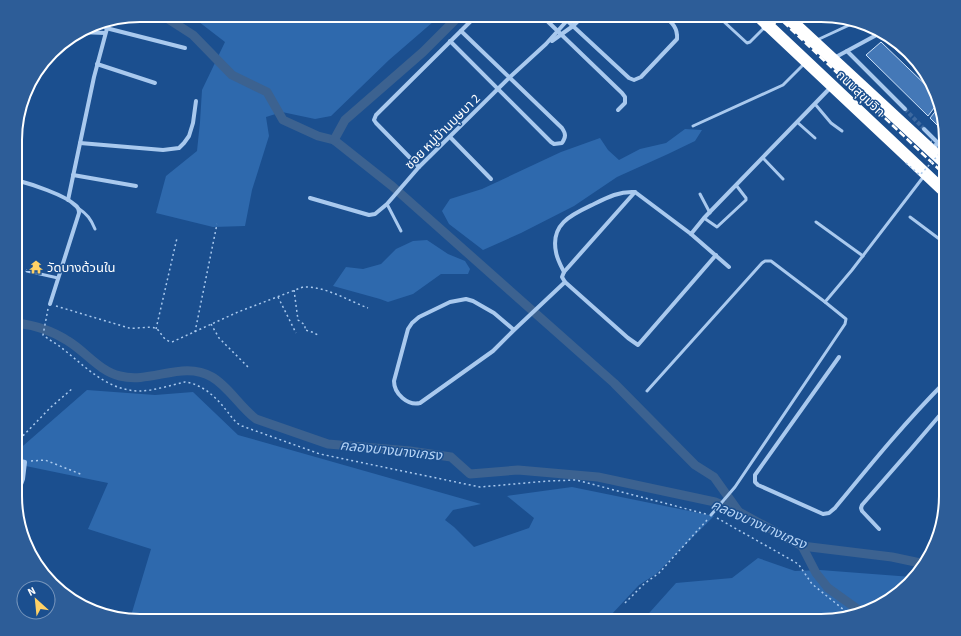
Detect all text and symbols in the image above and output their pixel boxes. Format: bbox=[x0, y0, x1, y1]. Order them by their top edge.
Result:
street label: ถนนสุขุมวิท bbox=[832, 66, 889, 121]
street label: ซอย หมู่บ้านบุษบา 2 bbox=[401, 90, 484, 173]
temple icon: วัดบางด้วนใน bbox=[28, 259, 44, 275]
place label: วัดบางด้วนใน bbox=[47, 259, 116, 277]
water label: คลองบางนางเกรง bbox=[339, 436, 444, 466]
water label: คลองบางนางเกรง bbox=[708, 495, 811, 555]
north arrow bbox=[16, 580, 56, 620]
text: N bbox=[25, 583, 38, 600]

